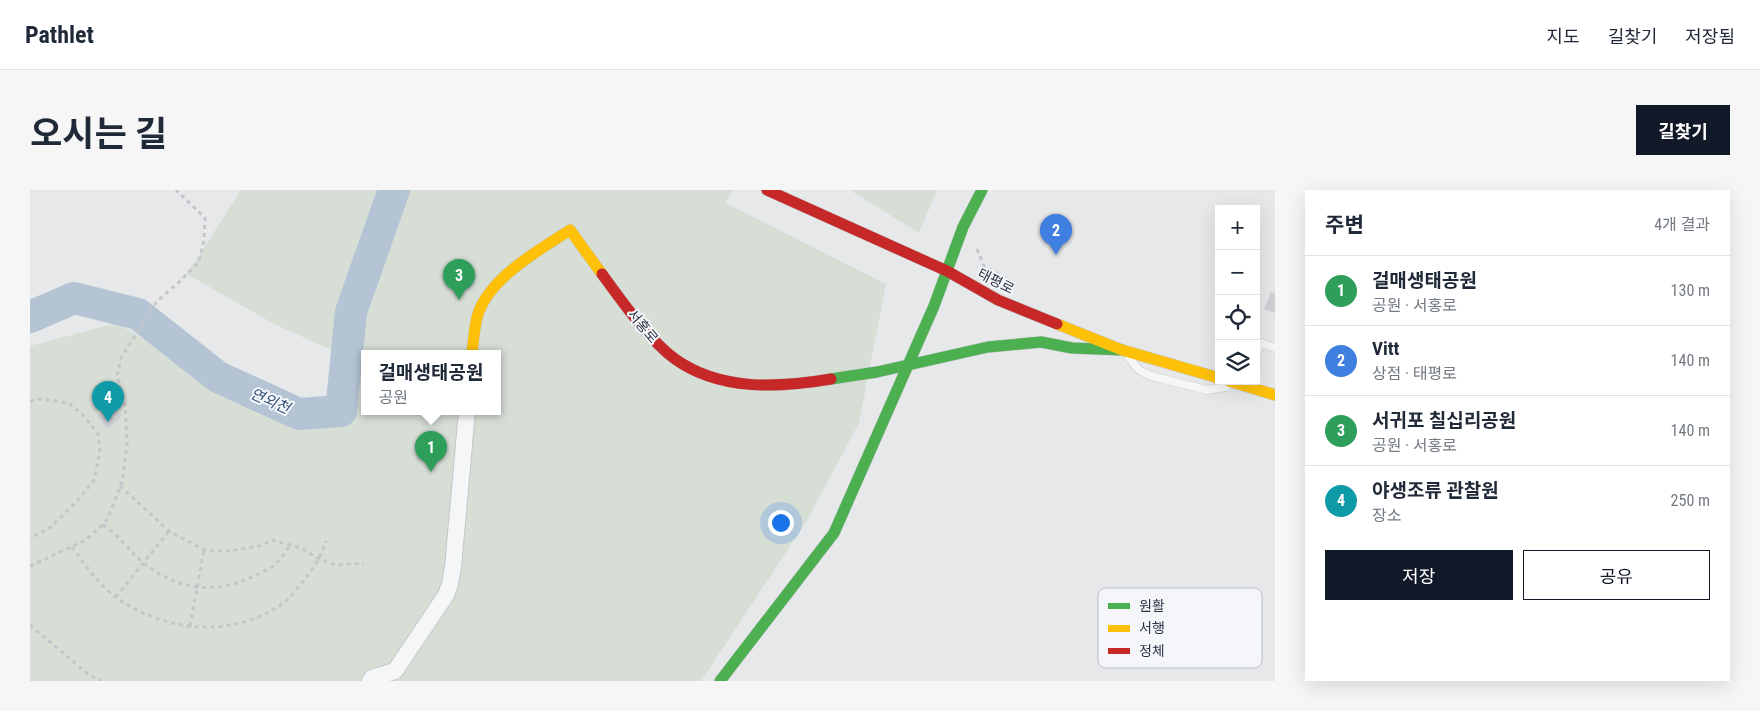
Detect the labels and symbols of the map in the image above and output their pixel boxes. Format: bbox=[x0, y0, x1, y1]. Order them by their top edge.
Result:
pin: 2 bbox=[1040, 214, 1072, 255]
pin: 3 bbox=[443, 259, 475, 300]
street label: 태평로 bbox=[975, 265, 1017, 297]
street label: 서홍로 bbox=[624, 306, 662, 346]
pin: 4 bbox=[92, 381, 124, 422]
water label: 연외천 bbox=[247, 384, 295, 419]
pin: 1 bbox=[415, 431, 447, 472]
your location bbox=[768, 510, 794, 536]
legend bbox=[1098, 588, 1262, 668]
text: 원활 bbox=[1139, 598, 1165, 614]
text: 서행 bbox=[1139, 620, 1165, 636]
text: 정체 bbox=[1139, 643, 1165, 659]

